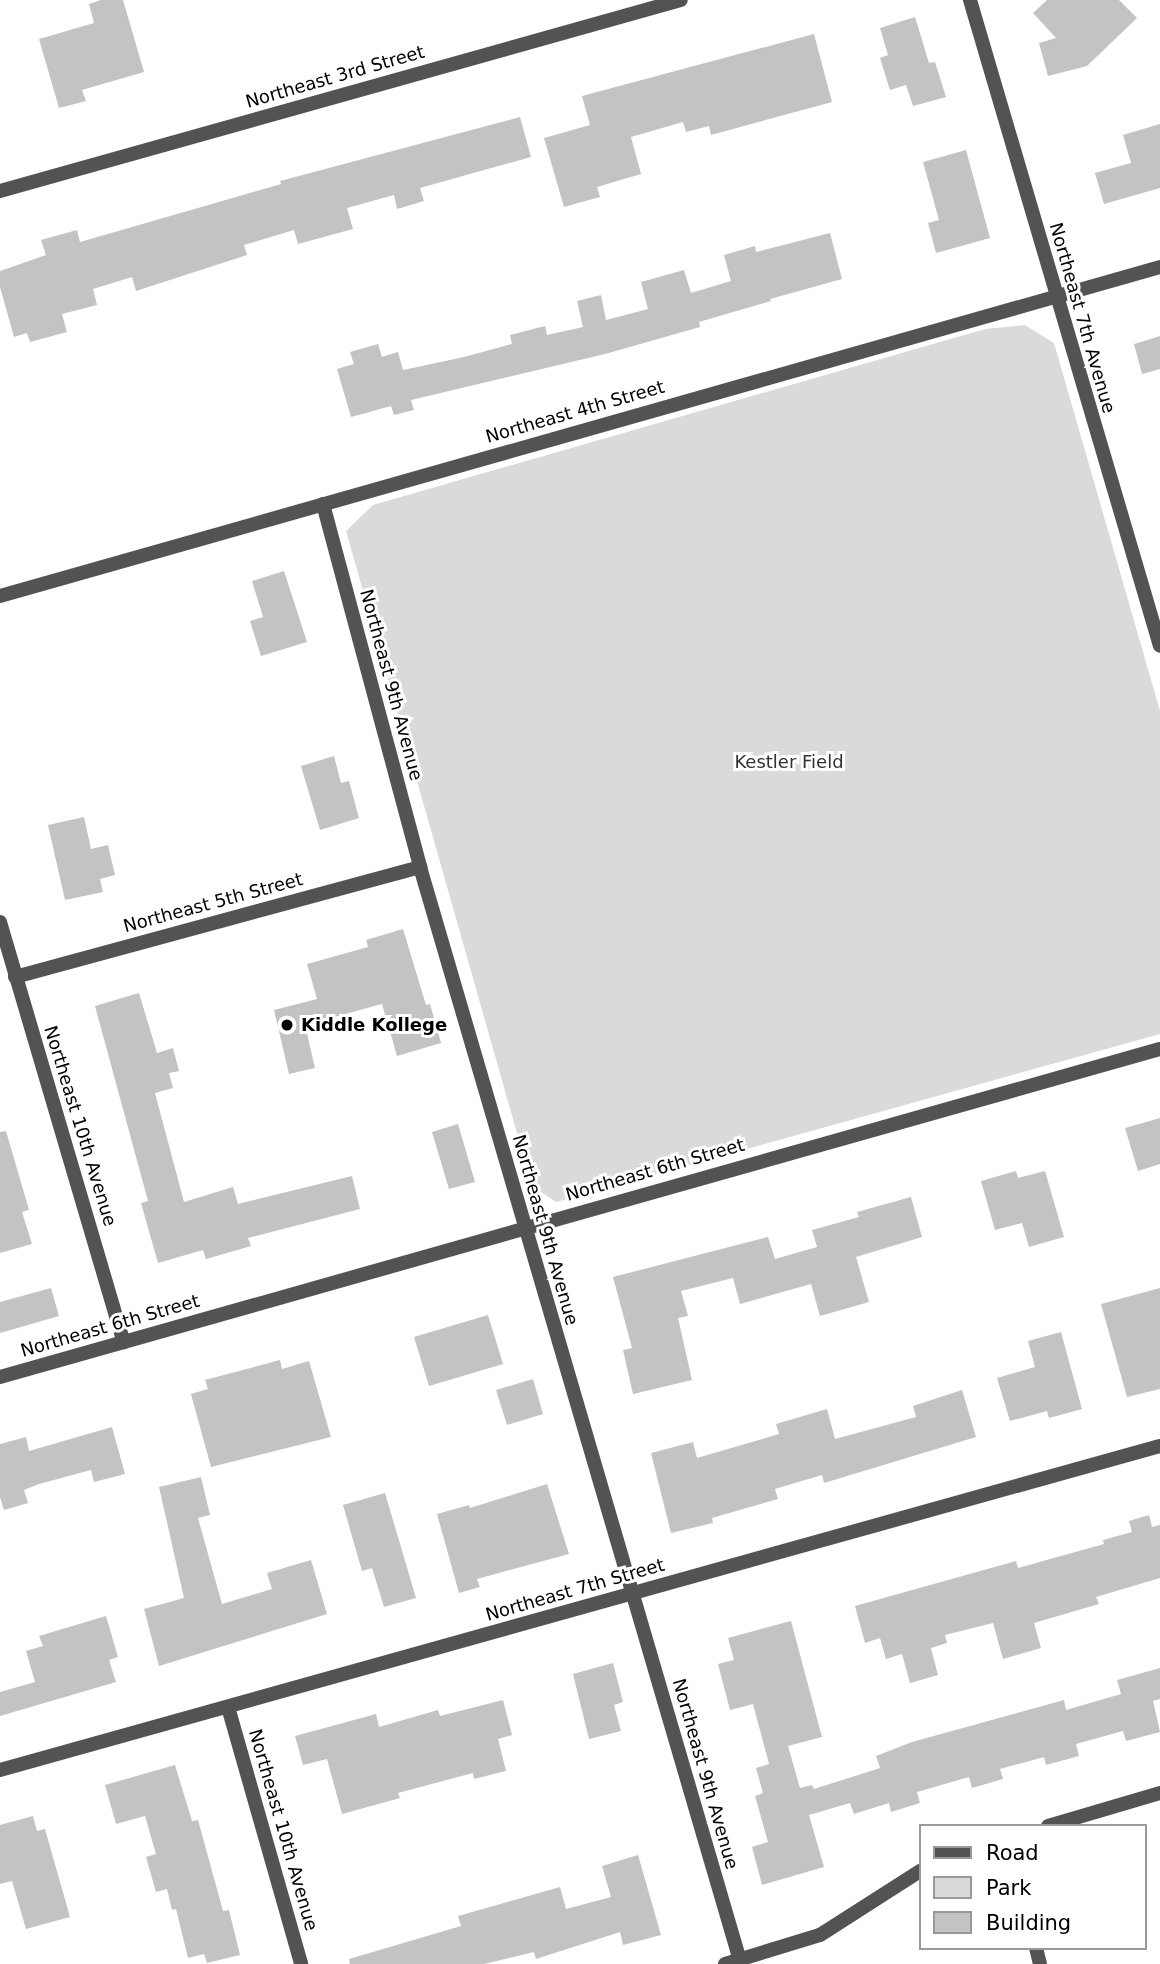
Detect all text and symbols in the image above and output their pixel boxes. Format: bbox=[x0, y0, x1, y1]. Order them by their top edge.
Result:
street label: Northeast 3rd Street bbox=[243, 41, 427, 113]
street label: Northeast 7th Avenue bbox=[1044, 220, 1120, 416]
street label: Northeast 4th Street bbox=[483, 376, 667, 448]
street label: Northeast 9th Avenue bbox=[355, 587, 427, 783]
park label: Kestler Field bbox=[734, 751, 844, 773]
street label: Northeast 5th Street bbox=[121, 869, 305, 937]
place label: Kiddle Kollege bbox=[301, 1014, 447, 1036]
marker: Kiddle Kollege bbox=[279, 1017, 295, 1033]
street label: Northeast 10th Avenue bbox=[39, 1023, 121, 1229]
street label: Northeast 9th Avenue bbox=[507, 1132, 583, 1328]
street label: Northeast 6th Street bbox=[563, 1134, 747, 1206]
street label: Northeast 6th Street bbox=[18, 1290, 202, 1362]
street label: Northeast 7th Street bbox=[483, 1554, 667, 1626]
street label: Northeast 9th Avenue bbox=[667, 1676, 743, 1872]
street label: Northeast 10th Avenue bbox=[244, 1727, 322, 1933]
legend bbox=[918, 1824, 1146, 1950]
text: Road bbox=[986, 1841, 1039, 1865]
text: Park bbox=[986, 1876, 1031, 1900]
text: Building bbox=[986, 1911, 1071, 1935]

